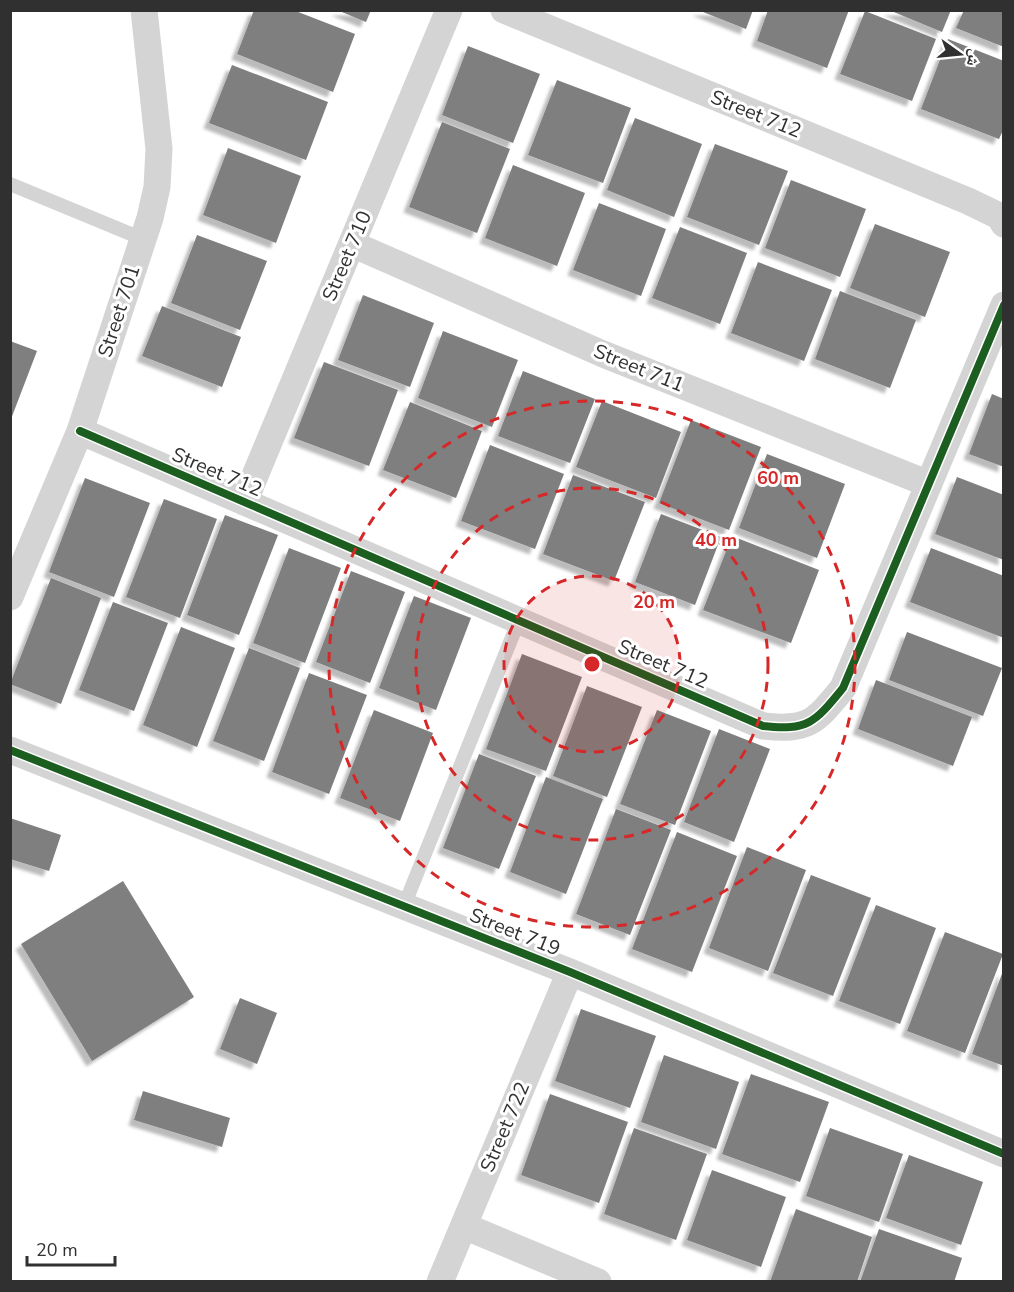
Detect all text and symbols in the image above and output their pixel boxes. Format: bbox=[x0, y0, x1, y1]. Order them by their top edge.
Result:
north arrow bbox=[930, 24, 990, 84]
text: ش bbox=[961, 47, 986, 69]
street label: Street 712 bbox=[707, 84, 805, 144]
street label: Street 710 bbox=[316, 207, 378, 305]
street label: Street 701 bbox=[91, 261, 147, 361]
street label: Street 711 bbox=[590, 338, 688, 398]
street label: Street 712 bbox=[168, 441, 266, 503]
text: 60 m bbox=[757, 466, 799, 490]
text: 40 m bbox=[695, 528, 737, 552]
text: 20 m bbox=[633, 590, 675, 614]
street label: Street 712 bbox=[614, 633, 712, 695]
centre of rings bbox=[582, 654, 602, 674]
street label: Street 719 bbox=[466, 902, 564, 962]
street label: Street 722 bbox=[474, 1078, 536, 1176]
scale bar bbox=[27, 1229, 116, 1267]
text: 20 m bbox=[36, 1238, 78, 1262]

